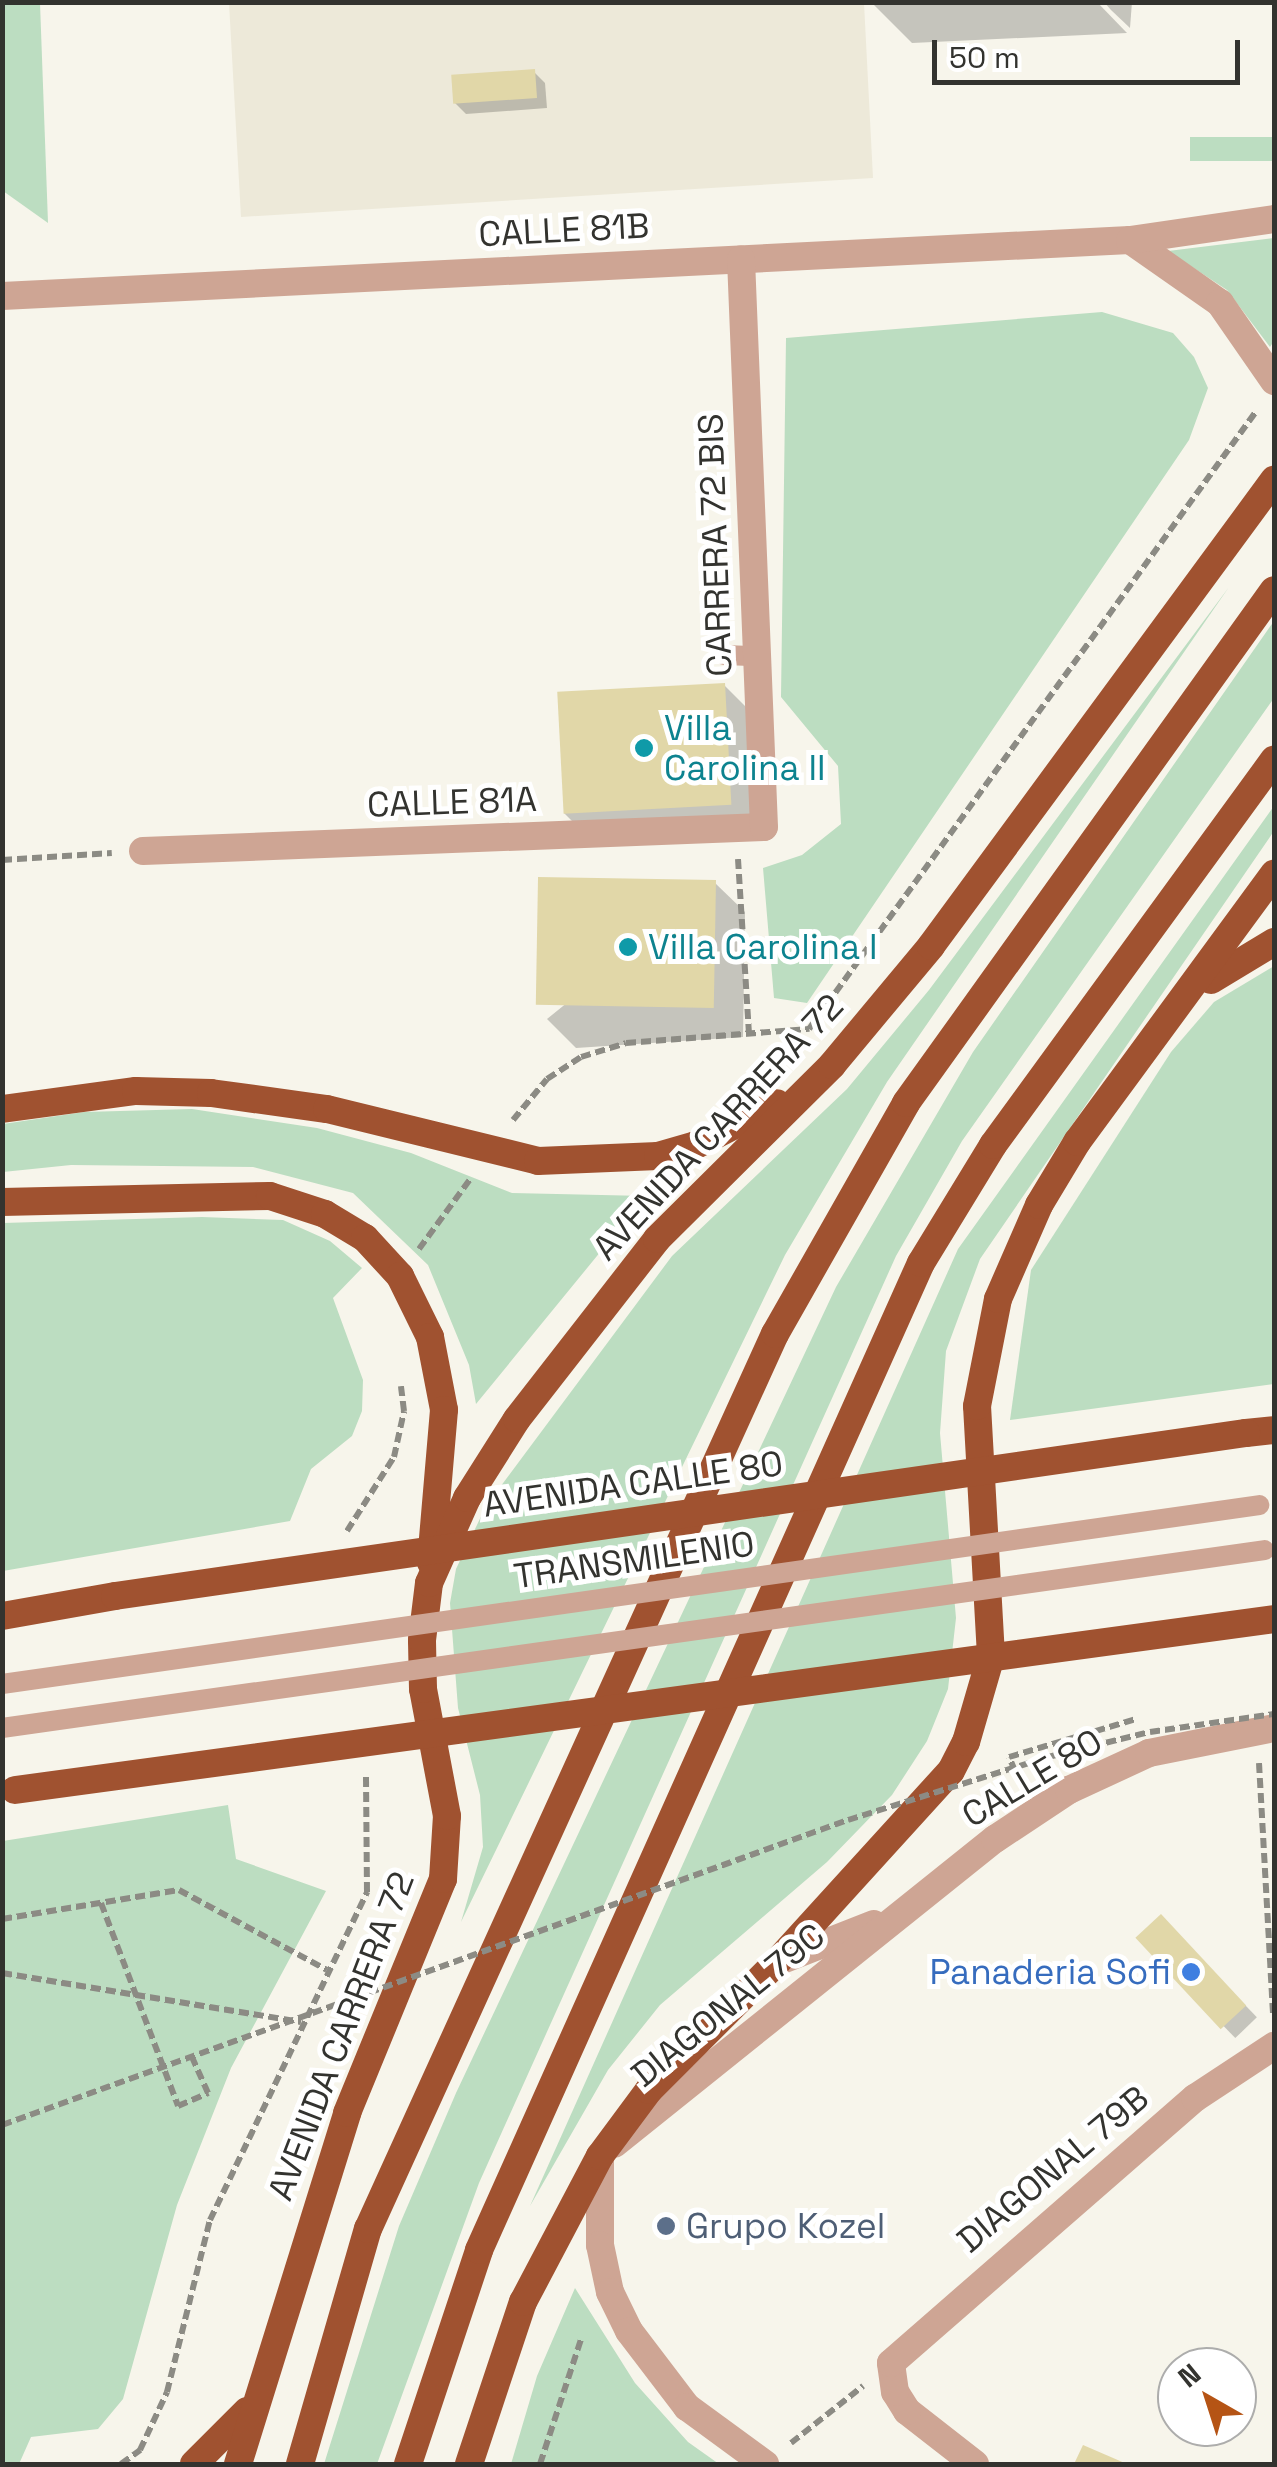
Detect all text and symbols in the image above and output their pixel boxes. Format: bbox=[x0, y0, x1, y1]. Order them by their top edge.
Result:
scale bar bbox=[937, 20, 1244, 82]
text: 50 m bbox=[949, 38, 1020, 77]
street label: CALLE 81B bbox=[478, 205, 650, 255]
street label: CARRERA 72 BIS bbox=[689, 412, 741, 678]
place label: Villa Carolina II bbox=[664, 707, 826, 789]
marker: Villa Carolina II bbox=[633, 737, 655, 759]
street label: CALLE 81A bbox=[366, 778, 538, 826]
place label: Villa Carolina I bbox=[648, 926, 878, 968]
marker: Villa Carolina I bbox=[617, 936, 639, 958]
street label: AVENIDA CARRERA 72 bbox=[584, 985, 852, 1269]
street label: AVENIDA CALLE 80 bbox=[480, 1442, 786, 1526]
street label: TRANSMILENIO bbox=[511, 1522, 757, 1598]
street label: CALLE 80 bbox=[955, 1720, 1109, 1836]
street label: AVENIDA CARRERA 72 bbox=[259, 1866, 423, 2206]
street label: DIAGONAL 79C bbox=[623, 1914, 833, 2096]
place label: Panaderia Sofi bbox=[929, 1951, 1171, 1993]
marker: Panaderia Sofi bbox=[1180, 1961, 1202, 1983]
street label: DIAGONAL 79B bbox=[948, 2077, 1158, 2261]
place label: Grupo Kozel bbox=[686, 2205, 885, 2247]
marker: Grupo Kozel bbox=[655, 2215, 677, 2237]
north arrow bbox=[1157, 2347, 1257, 2447]
text: N bbox=[1171, 2355, 1208, 2395]

